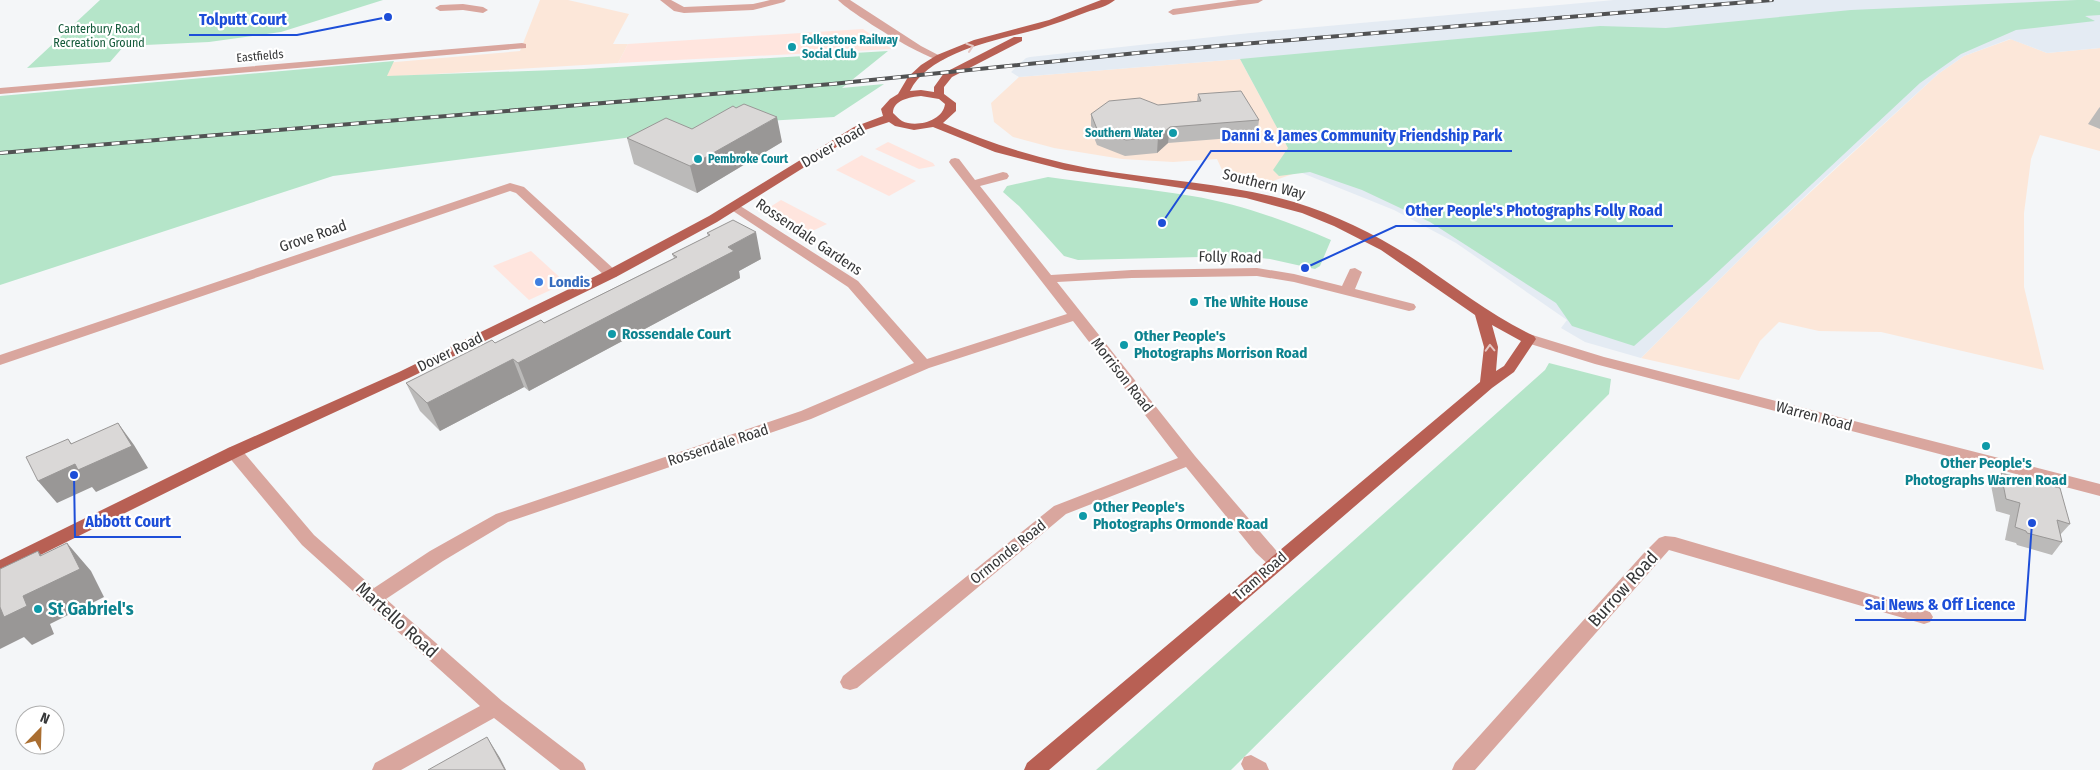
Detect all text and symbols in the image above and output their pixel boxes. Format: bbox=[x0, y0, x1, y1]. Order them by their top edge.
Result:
callout: Tolputt Court bbox=[189, 4, 297, 35]
text: Tolputt Court bbox=[199, 10, 287, 29]
park label: Canterbury Road Recreation Ground bbox=[53, 22, 145, 50]
place label: Folkestone Railway Social Club bbox=[802, 33, 898, 61]
marker: Folkestone Railway Social Club bbox=[786, 41, 798, 53]
one-way arrow bbox=[965, 42, 973, 52]
street label: Eastfields bbox=[236, 47, 284, 65]
callout: Danni & James Community Friendship Park bbox=[1211, 120, 1512, 151]
street label: Dover Road bbox=[798, 121, 868, 171]
place label: Southern Water bbox=[1085, 126, 1164, 140]
text: Danni & James Community Friendship Park bbox=[1222, 126, 1503, 145]
marker: Southern Water bbox=[1167, 127, 1179, 139]
place label: Pembroke Court bbox=[708, 152, 789, 166]
marker: Pembroke Court bbox=[692, 153, 704, 165]
street label: Southern Way bbox=[1221, 165, 1308, 203]
street label: Rossendale Gardens bbox=[752, 195, 866, 279]
callout: Other People's Photographs Folly Road bbox=[1396, 195, 1673, 226]
text: Other People's Photographs Folly Road bbox=[1405, 201, 1663, 220]
street label: Grove Road bbox=[277, 216, 349, 256]
street label: Folly Road bbox=[1198, 247, 1262, 267]
place label: Londis bbox=[549, 273, 591, 291]
marker: Londis bbox=[533, 276, 545, 288]
place label: The White House bbox=[1204, 293, 1308, 311]
marker: The White House bbox=[1188, 296, 1200, 308]
place label: Rossendale Court bbox=[622, 325, 732, 343]
place label: Other People's Photographs Morrison Road bbox=[1134, 327, 1307, 362]
street label: Dover Road bbox=[414, 328, 486, 376]
marker: Rossendale Court bbox=[606, 328, 618, 340]
street label: Morrison Road bbox=[1087, 334, 1157, 416]
marker: Other People's Photographs Morrison Road bbox=[1118, 339, 1130, 351]
one-way arrow bbox=[1484, 344, 1495, 352]
street label: Warren Road bbox=[1774, 397, 1854, 435]
street label: Rossendale Road bbox=[665, 420, 771, 470]
marker: Other People's Photographs Warren Road bbox=[1980, 440, 1992, 452]
place label: Other People's Photographs Warren Road bbox=[1905, 454, 2067, 489]
place label: Other People's Photographs Ormonde Road bbox=[1093, 498, 1268, 533]
callout: Abbott Court bbox=[75, 506, 181, 537]
marker: Other People's Photographs Ormonde Road bbox=[1077, 510, 1089, 522]
text: Abbott Court bbox=[84, 512, 171, 531]
street label: Ormonde Road bbox=[967, 516, 1049, 588]
street label: Burrow Road bbox=[1583, 547, 1663, 631]
street label: Tram Road bbox=[1230, 548, 1290, 604]
street label: Martello Road bbox=[351, 577, 443, 663]
callout: Sai News & Off Licence bbox=[1855, 589, 2025, 620]
text: Sai News & Off Licence bbox=[1865, 595, 2015, 614]
place label: St Gabriel's bbox=[48, 598, 134, 620]
marker: St Gabriel's bbox=[32, 603, 44, 615]
north arrow bbox=[15, 705, 65, 755]
text: N bbox=[38, 709, 52, 728]

